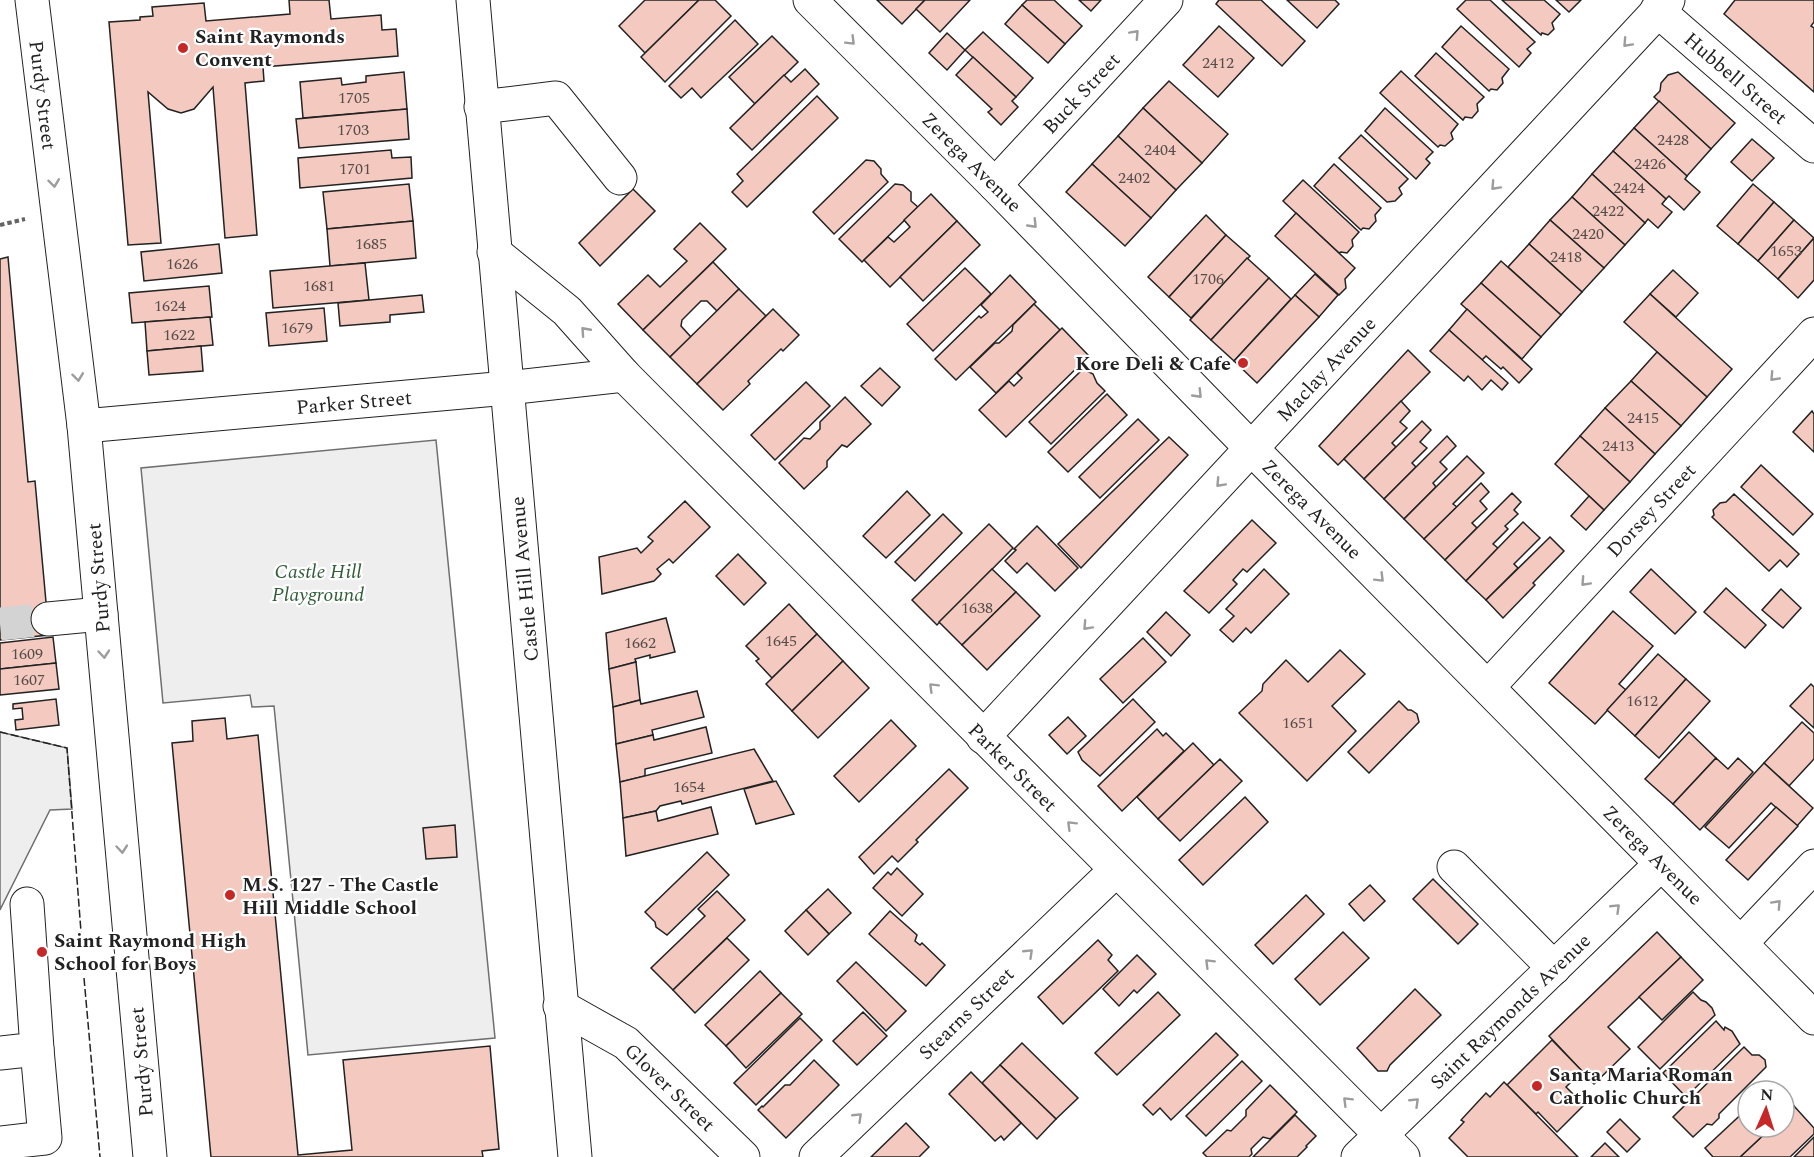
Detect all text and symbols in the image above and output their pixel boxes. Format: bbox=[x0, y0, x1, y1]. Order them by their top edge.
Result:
place label: Saint Raymonds Convent bbox=[195, 22, 345, 75]
street label: Hubbell Street bbox=[1677, 25, 1794, 132]
one-way arrow bbox=[1128, 31, 1139, 41]
one-way arrow bbox=[844, 34, 855, 45]
one-way arrow bbox=[1624, 35, 1635, 46]
street label: Purdy Street bbox=[20, 39, 64, 152]
marker: Saint Raymonds Convent bbox=[176, 41, 190, 55]
street label: Buck Street bbox=[1036, 46, 1128, 141]
house number: 2412 bbox=[1202, 51, 1234, 75]
house number: 1705 bbox=[338, 86, 370, 110]
street label: Zerega Avenue bbox=[914, 106, 1028, 220]
house number: 1703 bbox=[337, 118, 369, 142]
house number: 2428 bbox=[1657, 128, 1689, 152]
house number: 2404 bbox=[1144, 138, 1176, 162]
house number: 2426 bbox=[1634, 152, 1666, 176]
house number: 1701 bbox=[339, 157, 371, 181]
house number: 2402 bbox=[1118, 166, 1150, 190]
house number: 2424 bbox=[1613, 176, 1645, 200]
one-way arrow bbox=[47, 179, 60, 188]
one-way arrow bbox=[1491, 179, 1502, 190]
house number: 2422 bbox=[1592, 199, 1624, 223]
one-way arrow bbox=[1026, 217, 1037, 228]
house number: 2420 bbox=[1572, 222, 1604, 246]
house number: 1685 bbox=[355, 232, 387, 256]
house number: 1653 bbox=[1770, 239, 1802, 263]
house number: 2418 bbox=[1550, 245, 1582, 269]
house number: 1626 bbox=[166, 252, 198, 276]
house number: 1706 bbox=[1192, 267, 1224, 291]
house number: 1681 bbox=[303, 274, 335, 298]
house number: 1624 bbox=[154, 294, 186, 318]
street label: Maclay Avenue bbox=[1270, 310, 1384, 429]
house number: 1679 bbox=[281, 316, 313, 340]
house number: 1622 bbox=[163, 323, 195, 347]
one-way arrow bbox=[581, 327, 592, 338]
place label: Kore Deli & Cafe bbox=[1075, 349, 1231, 379]
marker: Kore Deli & Cafe bbox=[1236, 356, 1250, 370]
one-way arrow bbox=[1770, 370, 1781, 380]
one-way arrow bbox=[71, 372, 84, 381]
street label: Parker Street bbox=[295, 383, 413, 423]
one-way arrow bbox=[1191, 387, 1202, 398]
house number: 2415 bbox=[1627, 406, 1659, 430]
house number: 2413 bbox=[1602, 434, 1634, 458]
street label: Zerega Avenue bbox=[1254, 453, 1368, 567]
street label: Dorsey Street bbox=[1600, 457, 1703, 565]
one-way arrow bbox=[1216, 476, 1227, 487]
street label: Castle Hill Avenue bbox=[503, 495, 547, 663]
street label: Purdy Street bbox=[79, 522, 119, 634]
park label: Castle Hill Playground bbox=[272, 557, 364, 610]
one-way arrow bbox=[1372, 570, 1383, 581]
one-way arrow bbox=[1581, 575, 1592, 585]
house number: 1638 bbox=[961, 596, 993, 620]
one-way arrow bbox=[1083, 619, 1094, 629]
house number: 1645 bbox=[765, 629, 797, 653]
house number: 1662 bbox=[624, 631, 656, 655]
house number: 1609 bbox=[11, 642, 43, 666]
one-way arrow bbox=[98, 650, 111, 659]
house number: 1607 bbox=[13, 668, 45, 692]
one-way arrow bbox=[930, 684, 941, 695]
house number: 1612 bbox=[1626, 689, 1658, 713]
house number: 1651 bbox=[1282, 711, 1314, 735]
street label: Parker Street bbox=[961, 716, 1064, 819]
house number: 1654 bbox=[673, 775, 705, 799]
street label: Zerega Avenue bbox=[1595, 799, 1709, 913]
one-way arrow bbox=[1068, 822, 1079, 833]
one-way arrow bbox=[115, 844, 128, 853]
place label: M.S. 127 - The Castle Hill Middle School bbox=[242, 870, 439, 923]
marker: M.S. 127 - The Castle Hill Middle School bbox=[223, 888, 237, 902]
one-way arrow bbox=[1770, 901, 1781, 912]
one-way arrow bbox=[1609, 904, 1619, 915]
place label: Saint Raymond High School for Boys bbox=[54, 926, 247, 979]
street label: Saint Raymonds Avenue bbox=[1423, 927, 1598, 1097]
marker: Saint Raymond High School for Boys bbox=[35, 945, 49, 959]
one-way arrow bbox=[1022, 949, 1033, 960]
one-way arrow bbox=[1206, 959, 1216, 970]
street label: Stearns Street bbox=[912, 960, 1021, 1067]
street label: Purdy Street bbox=[122, 1006, 162, 1118]
street label: Glover Street bbox=[617, 1036, 722, 1139]
place label: Santa Maria Roman Catholic Church bbox=[1549, 1060, 1733, 1113]
marker: Santa Maria Roman Catholic Church bbox=[1530, 1079, 1544, 1093]
north arrow bbox=[1736, 1079, 1796, 1139]
text: N bbox=[1760, 1083, 1774, 1107]
one-way arrow bbox=[1344, 1097, 1355, 1108]
one-way arrow bbox=[1409, 1098, 1419, 1109]
one-way arrow bbox=[851, 1113, 862, 1124]

